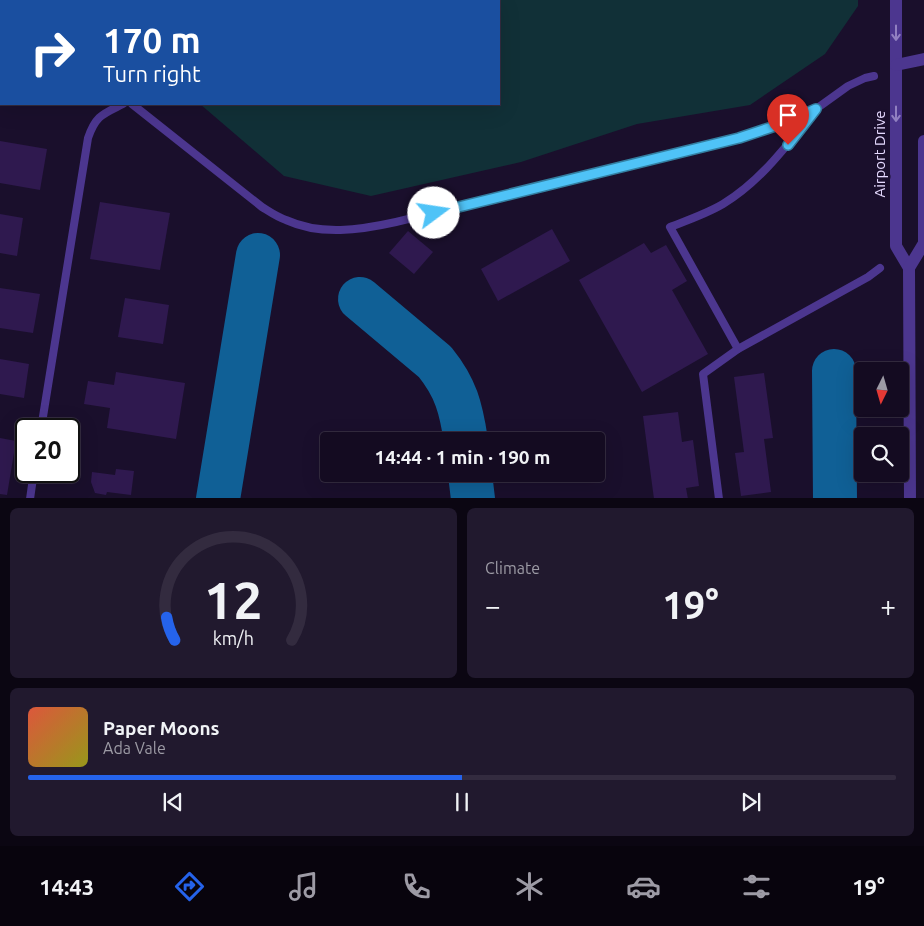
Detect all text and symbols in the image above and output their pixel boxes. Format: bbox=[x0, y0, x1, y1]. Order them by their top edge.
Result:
icon: right bbox=[20, 20, 85, 85]
text: 170 m bbox=[103, 20, 201, 60]
one-way arrow bbox=[891, 24, 901, 40]
text: Turn right bbox=[103, 61, 201, 86]
pin bbox=[767, 94, 809, 145]
icon: arrive bbox=[774, 101, 802, 129]
one-way arrow bbox=[891, 106, 901, 122]
street label: Airport Drive bbox=[871, 110, 888, 198]
position arrow bbox=[407, 186, 459, 238]
north arrow bbox=[854, 362, 909, 418]
map controls bbox=[854, 362, 909, 482]
speed limit sign: 20 bbox=[15, 418, 80, 483]
button: search bbox=[854, 427, 909, 482]
text: 14:44 · 1 min · 190 m bbox=[375, 446, 550, 468]
text: Climate bbox=[485, 559, 540, 577]
text: 12 bbox=[204, 571, 263, 629]
text: 19° bbox=[662, 584, 719, 626]
text: − bbox=[485, 590, 501, 621]
text: + bbox=[880, 590, 896, 621]
text: km/h bbox=[213, 628, 254, 648]
text: Paper Moons bbox=[103, 717, 220, 739]
text: Ada Vale bbox=[103, 739, 166, 757]
icon: previous bbox=[159, 788, 187, 816]
icon: pause bbox=[448, 788, 476, 816]
icon: next bbox=[737, 788, 765, 816]
icon: directions bbox=[172, 869, 207, 904]
icon: music bbox=[286, 869, 321, 904]
icon: phone bbox=[399, 869, 434, 904]
icon: climate bbox=[512, 869, 547, 904]
icon: car bbox=[626, 869, 661, 904]
icon: filters bbox=[739, 869, 774, 904]
text: 14:43 bbox=[39, 874, 94, 899]
text: 19° bbox=[852, 874, 885, 899]

